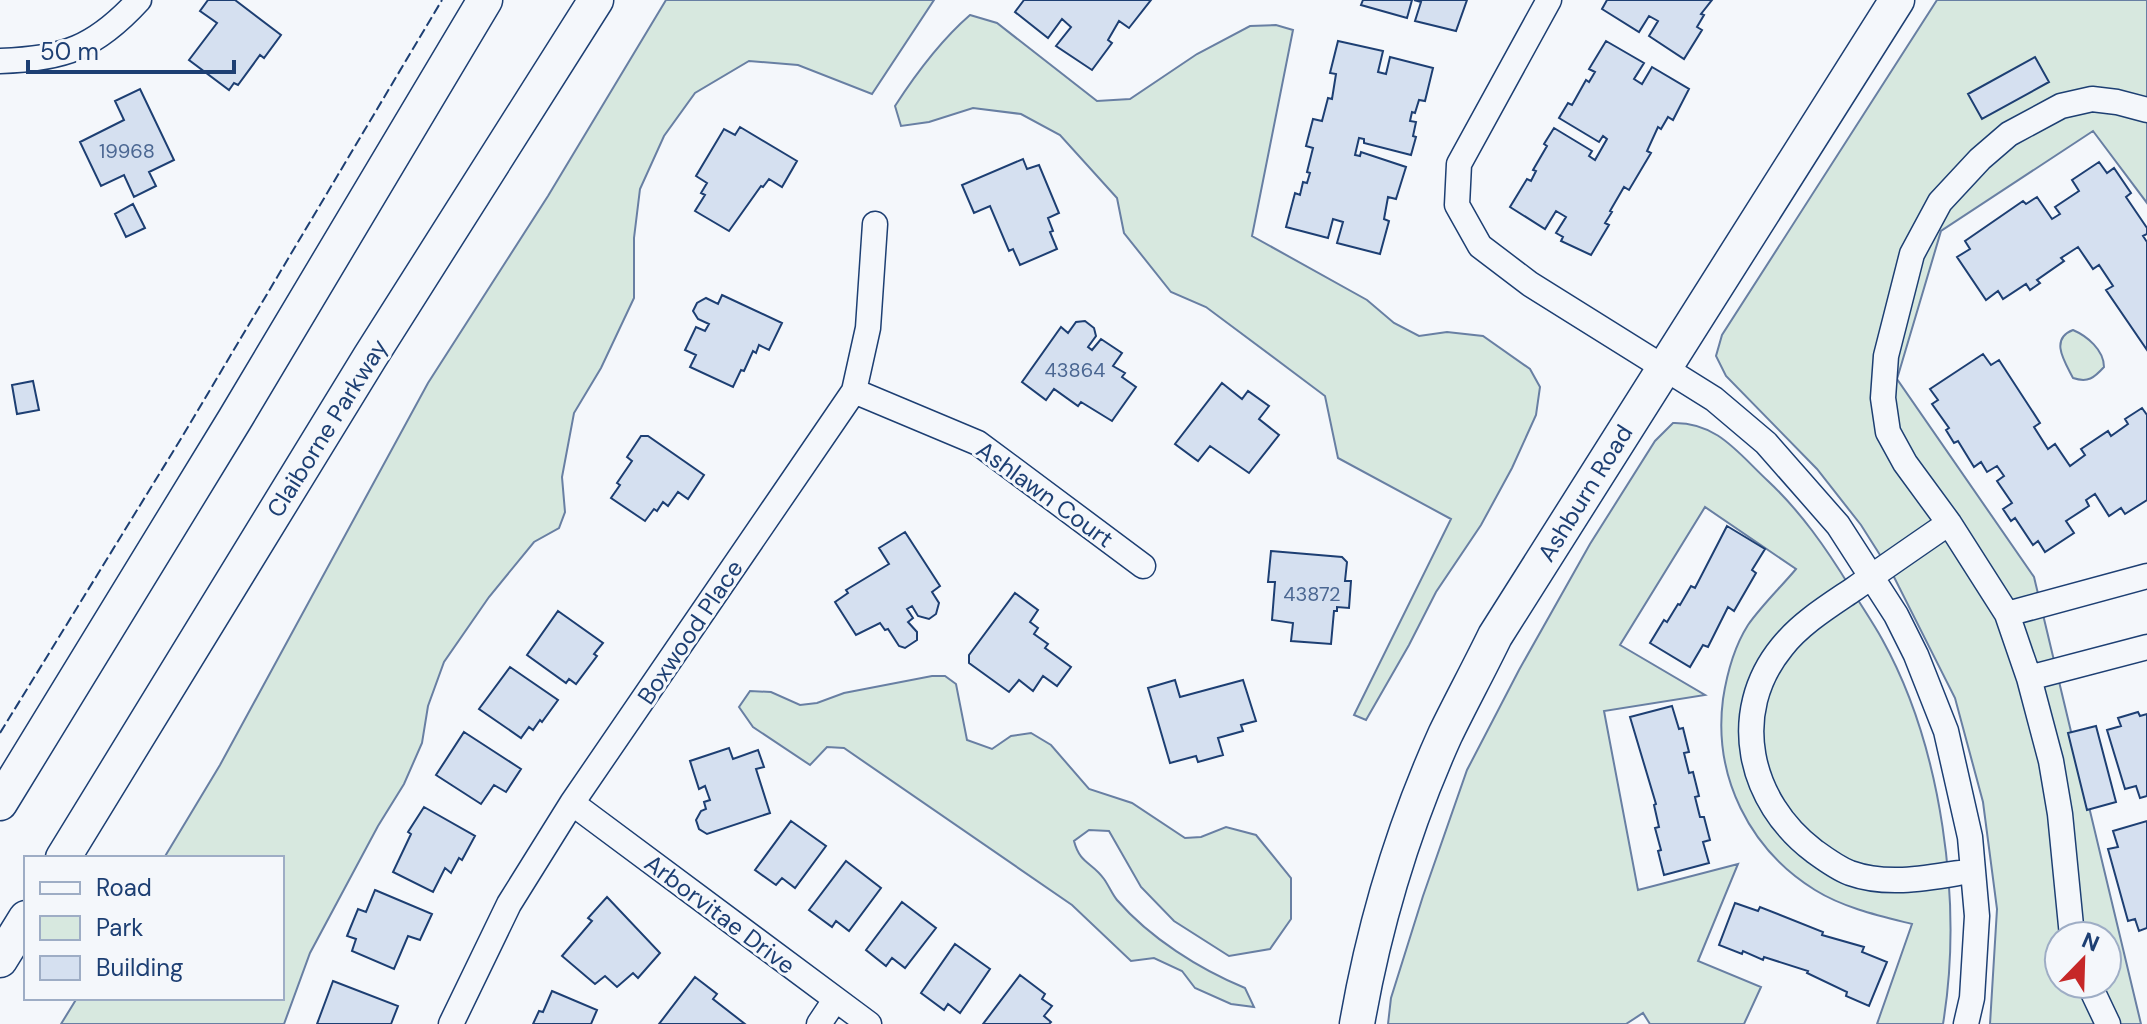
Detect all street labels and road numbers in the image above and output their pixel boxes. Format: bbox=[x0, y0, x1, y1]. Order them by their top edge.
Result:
street label: Claiborne Parkway bbox=[260, 333, 394, 523]
street label: Ashburn Road bbox=[1531, 419, 1639, 567]
street label: Ashlawn Court bbox=[970, 434, 1120, 554]
street label: Boxwood Place bbox=[630, 554, 750, 710]
street label: Arborvitae Drive bbox=[639, 847, 801, 981]

